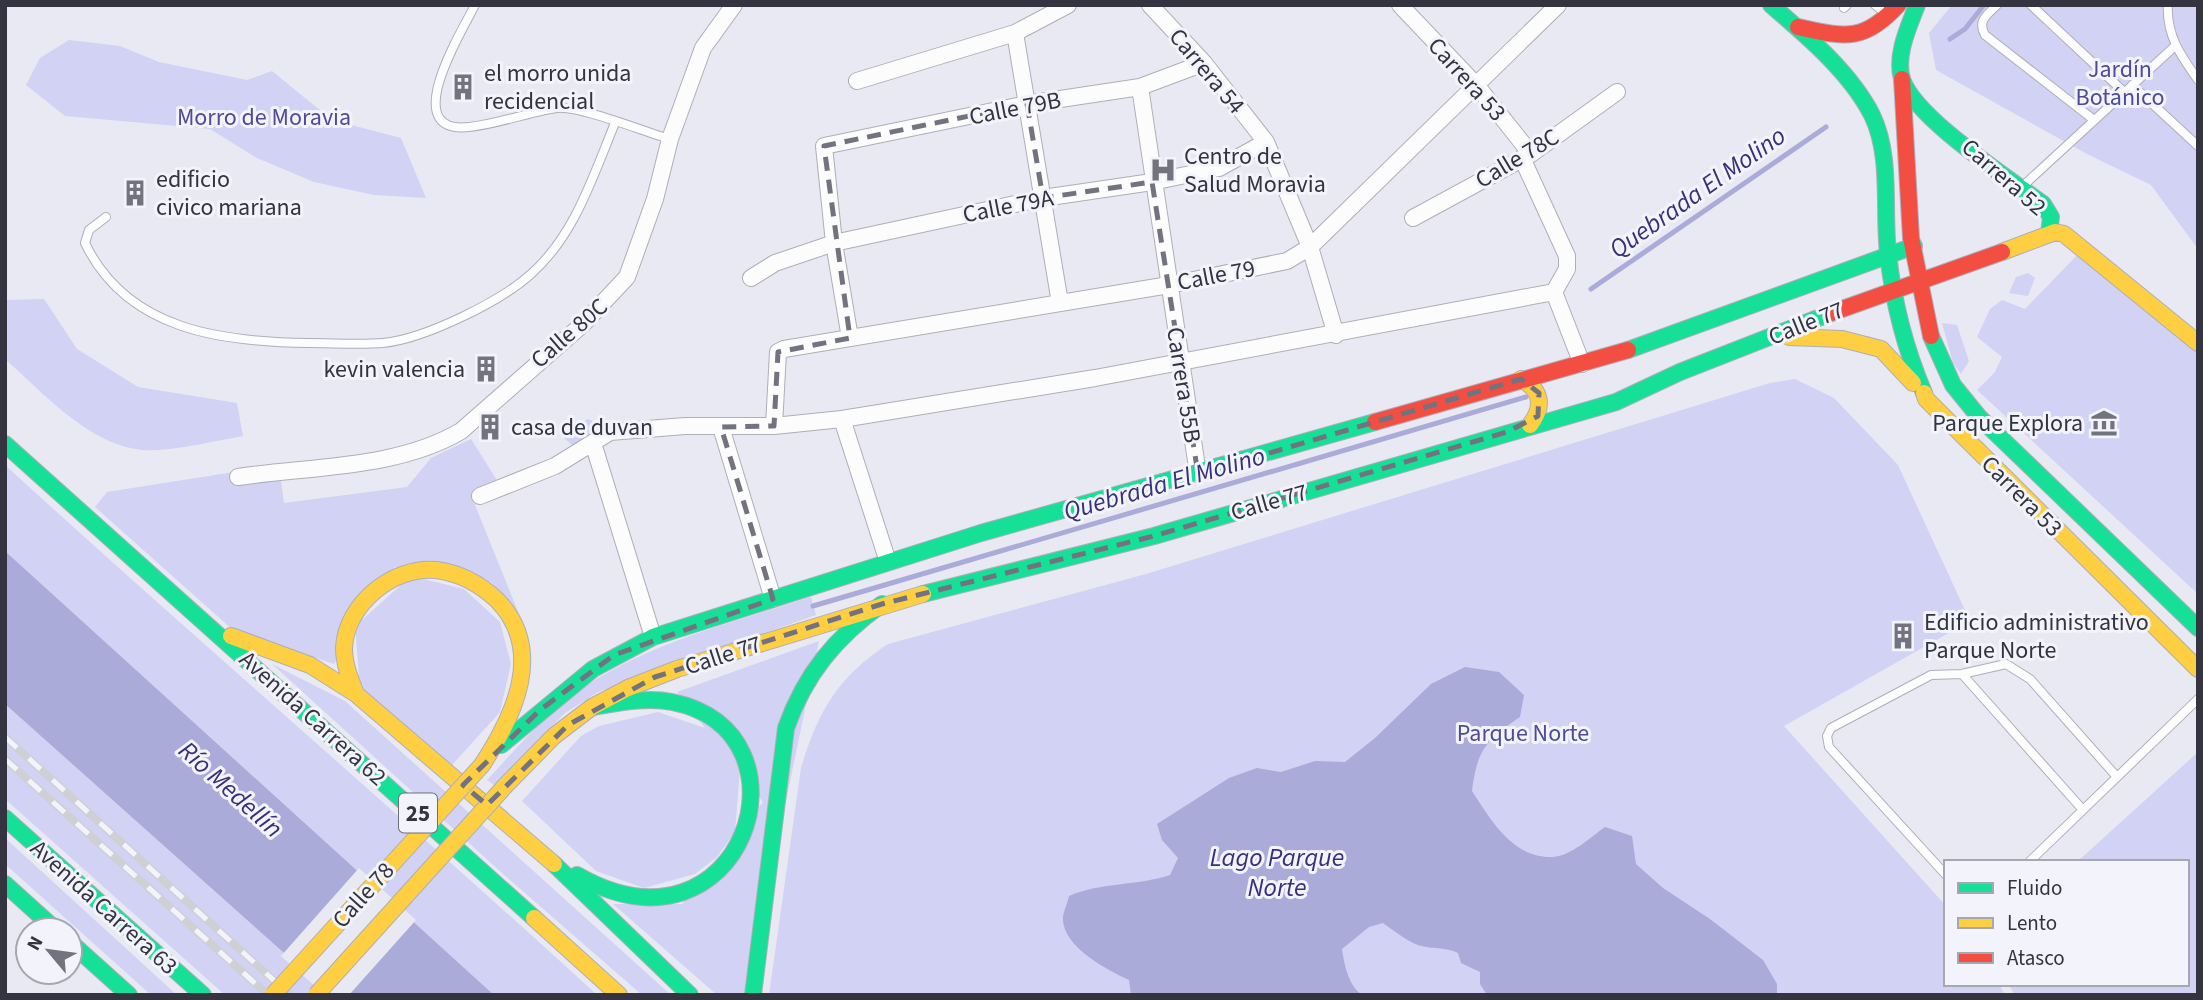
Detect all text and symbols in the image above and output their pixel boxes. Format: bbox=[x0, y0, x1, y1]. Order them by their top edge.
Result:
street label: Carrera 54 bbox=[1160, 21, 1253, 122]
street label: Carrera 53 bbox=[1419, 29, 1514, 129]
park label: Jardín Botánico bbox=[2076, 52, 2164, 115]
place label: el morro unida recidencial bbox=[484, 56, 631, 119]
building icon: el morro unida recidencial bbox=[448, 72, 478, 102]
street label: Calle 79B bbox=[966, 82, 1064, 135]
park label: Morro de Moravia bbox=[177, 100, 351, 135]
water label: Quebrada El Molino bbox=[1601, 118, 1793, 267]
street label: Calle 78C bbox=[1469, 120, 1566, 197]
street label: Carrera 52 bbox=[1953, 131, 2054, 224]
place label: Centro de Salud Moravia bbox=[1184, 139, 1326, 202]
hospital icon: Centro de Salud Moravia bbox=[1148, 155, 1178, 185]
place label: edificio civico mariana bbox=[156, 162, 302, 225]
building icon: edificio civico mariana bbox=[120, 178, 150, 208]
street label: Calle 79A bbox=[960, 181, 1056, 232]
street label: Calle 79 bbox=[1174, 251, 1258, 300]
street label: Calle 80C bbox=[523, 290, 616, 377]
street label: Calle 77 bbox=[1763, 293, 1849, 354]
street label: Carrera 55B bbox=[1157, 325, 1210, 445]
place label: kevin valencia bbox=[324, 352, 465, 387]
building icon: kevin valencia bbox=[471, 354, 501, 384]
place label: Parque Explora bbox=[1932, 406, 2083, 441]
museum icon: Parque Explora bbox=[2089, 408, 2119, 438]
place label: casa de duvan bbox=[511, 410, 653, 445]
building icon: casa de duvan bbox=[475, 412, 505, 442]
water label: Quebrada El Molino bbox=[1059, 437, 1269, 530]
street label: Carrera 53 bbox=[1973, 448, 2070, 545]
street label: Calle 77 bbox=[1227, 475, 1312, 530]
place label: Edificio administrativo Parque Norte bbox=[1924, 605, 2149, 668]
building icon: Edificio administrativo Parque Norte bbox=[1888, 621, 1918, 651]
street label: Calle 77 bbox=[680, 627, 766, 684]
street label: Avenida Carrera 62 bbox=[231, 643, 394, 794]
park label: Parque Norte bbox=[1457, 716, 1589, 751]
water label: Río Medellín bbox=[170, 732, 291, 846]
road number: 25 bbox=[399, 793, 437, 832]
street label: Avenida Carrera 63 bbox=[22, 832, 185, 983]
water label: Lago Parque Norte bbox=[1210, 839, 1344, 906]
street label: Calle 78 bbox=[324, 854, 403, 936]
legend bbox=[1944, 860, 2189, 986]
text: Fluido bbox=[2007, 873, 2062, 903]
text: Lento bbox=[2007, 908, 2057, 938]
north arrow bbox=[14, 916, 84, 986]
text: N bbox=[21, 931, 50, 956]
text: Atasco bbox=[2007, 943, 2065, 973]

